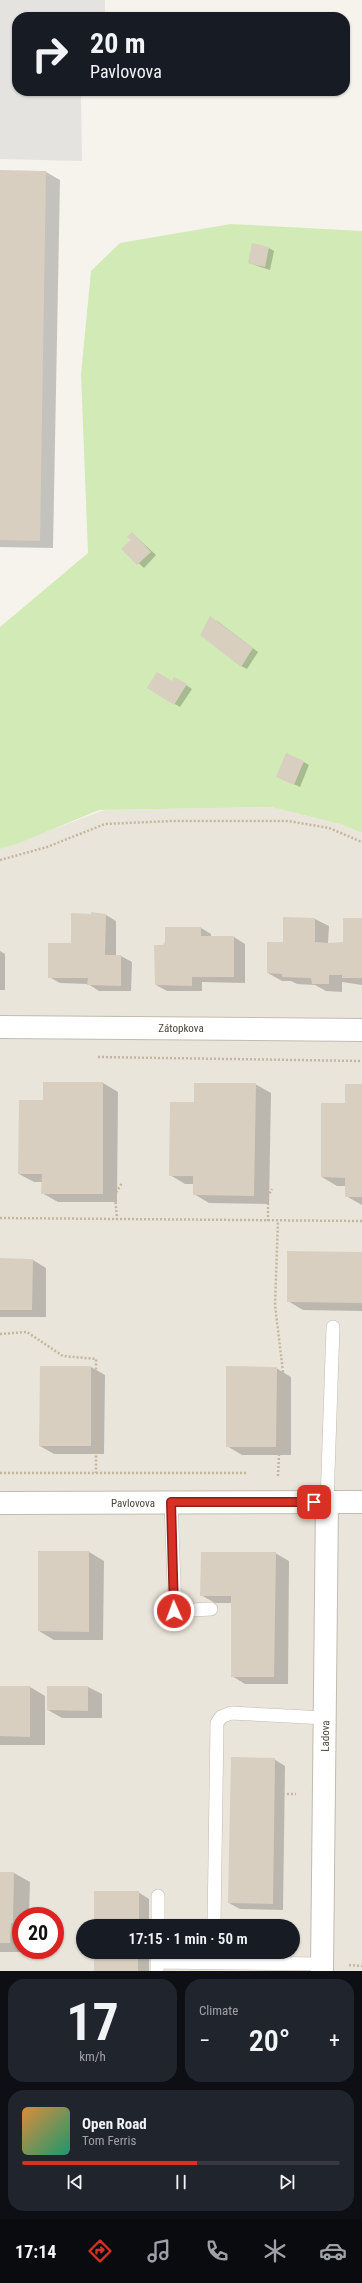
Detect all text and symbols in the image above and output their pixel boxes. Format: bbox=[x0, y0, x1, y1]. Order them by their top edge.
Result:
text: 20 m bbox=[90, 27, 146, 60]
icon: right bbox=[24, 28, 76, 80]
text: Pavlovova bbox=[90, 61, 162, 82]
street label: Zátopkova bbox=[158, 1022, 204, 1035]
pin bbox=[297, 1485, 331, 1519]
icon: arrive bbox=[303, 1491, 325, 1513]
street label: Pavlovova bbox=[111, 1497, 155, 1510]
position arrow bbox=[153, 1590, 195, 1632]
street label: Ladova bbox=[319, 1720, 332, 1752]
speed limit sign: 20 bbox=[12, 1907, 64, 1959]
text: 17:15 · 1 min · 50 m bbox=[128, 1930, 248, 1948]
text: 17 bbox=[66, 1992, 119, 2053]
text: Climate bbox=[199, 2003, 238, 2018]
text: 20° bbox=[249, 2023, 290, 2058]
text: − bbox=[199, 2028, 210, 2053]
text: + bbox=[329, 2028, 340, 2053]
text: km/h bbox=[79, 2049, 106, 2064]
text: Open Road bbox=[82, 2115, 147, 2133]
text: Tom Ferris bbox=[82, 2133, 136, 2148]
icon: previous bbox=[64, 2171, 86, 2193]
icon: pause bbox=[170, 2171, 192, 2193]
icon: next bbox=[276, 2171, 298, 2193]
icon: directions bbox=[86, 2237, 114, 2265]
icon: music bbox=[145, 2237, 173, 2265]
icon: phone bbox=[203, 2237, 231, 2265]
icon: climate bbox=[261, 2237, 289, 2265]
icon: car bbox=[319, 2237, 347, 2265]
text: 17:14 bbox=[15, 2241, 56, 2262]

